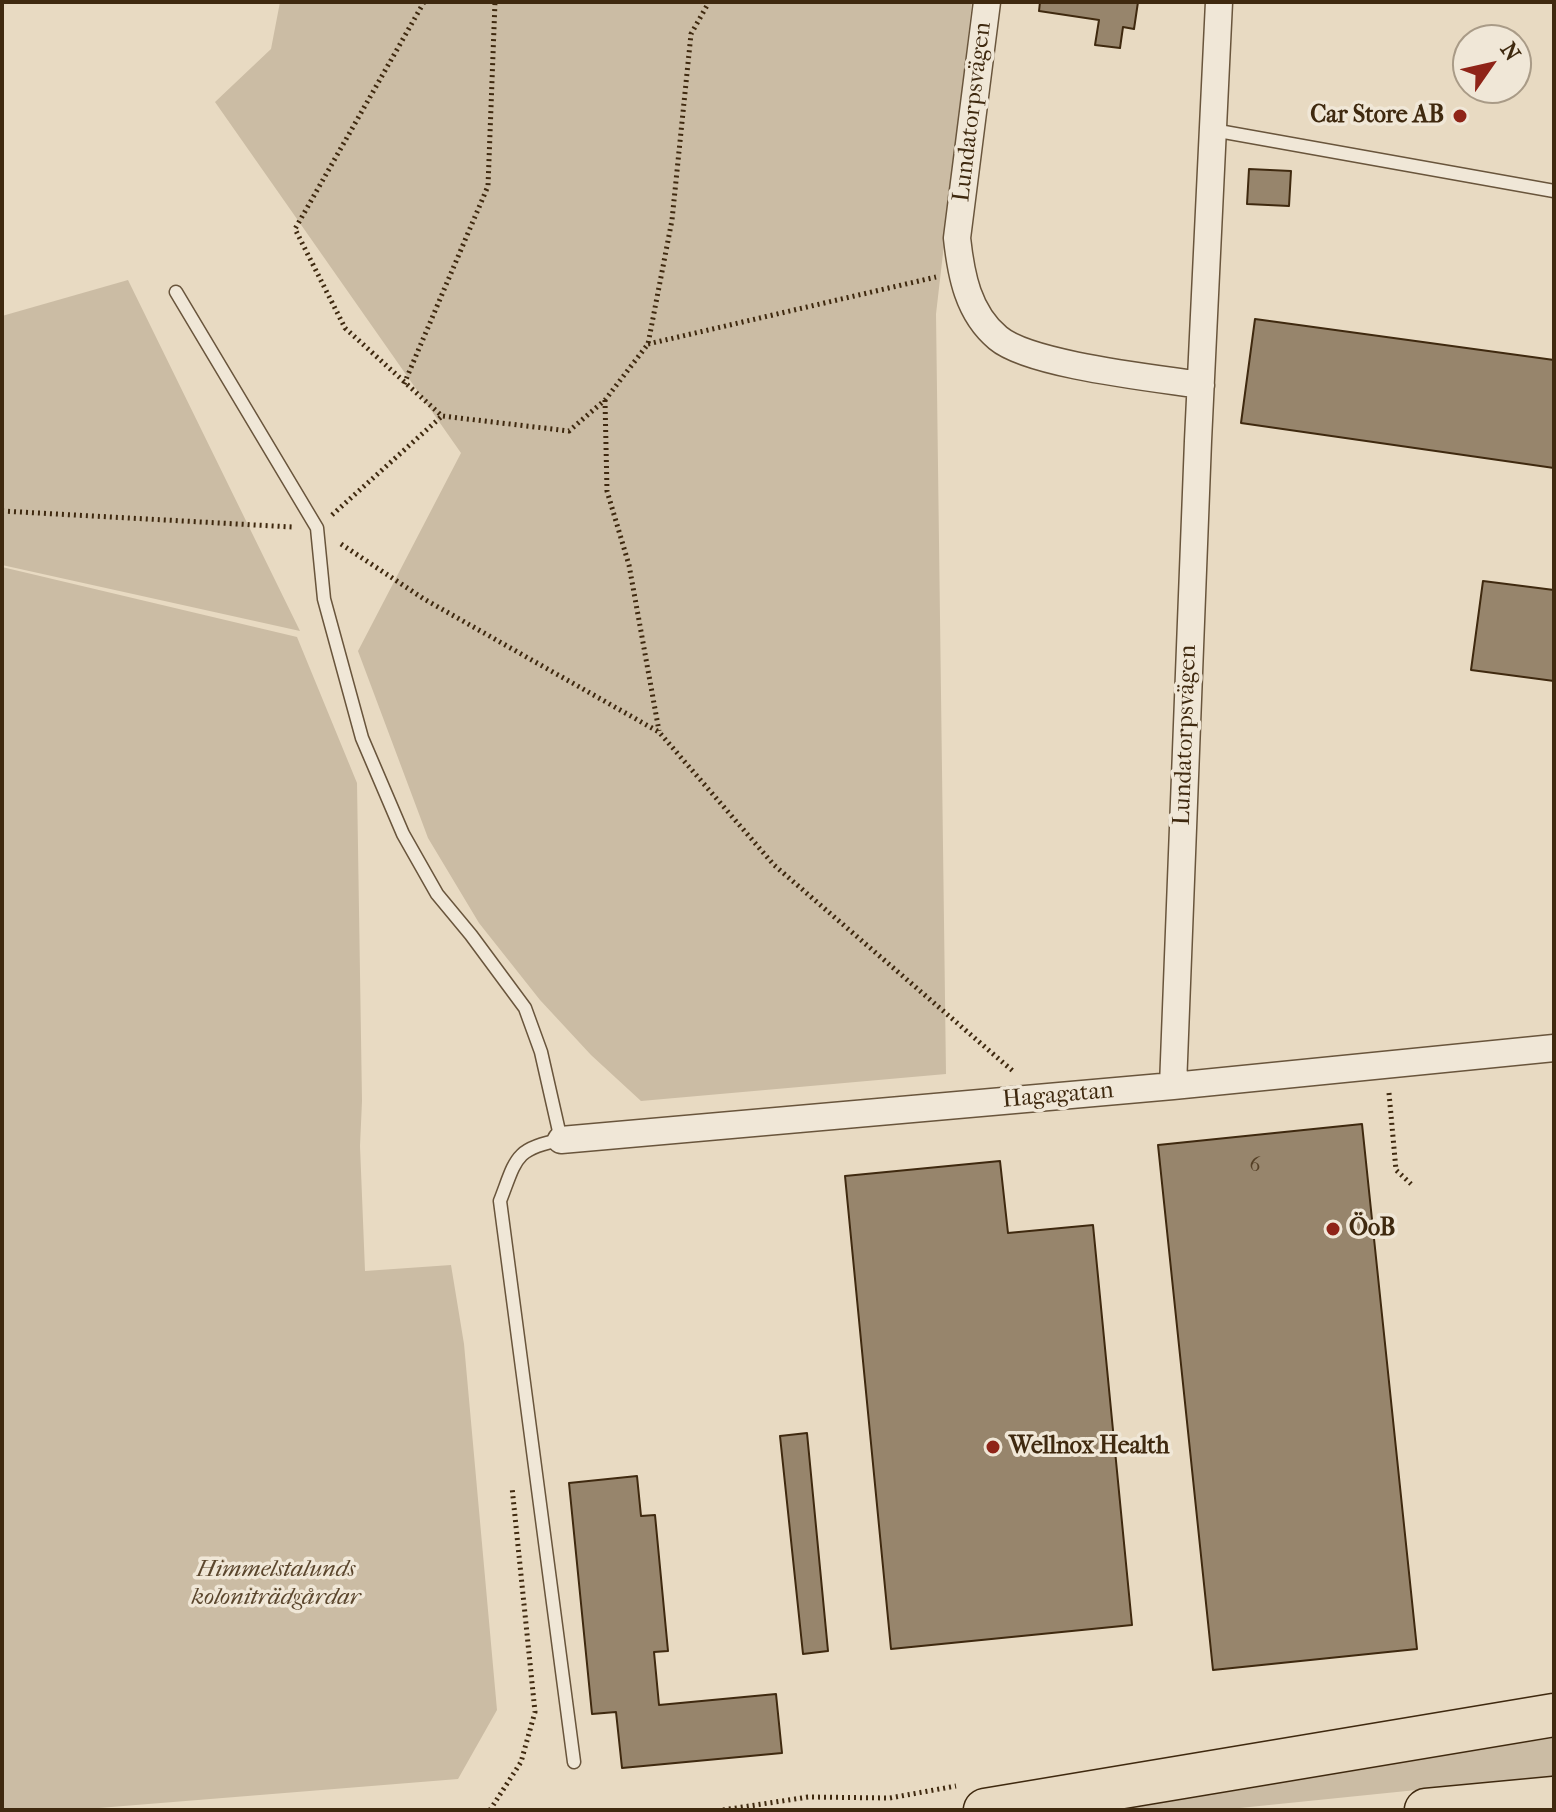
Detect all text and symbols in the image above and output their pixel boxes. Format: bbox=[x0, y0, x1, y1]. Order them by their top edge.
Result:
street label: Lundatorpsvägen bbox=[948, 21, 998, 203]
north arrow bbox=[1452, 24, 1532, 104]
text: N bbox=[1495, 37, 1526, 66]
place label: Car Store AB bbox=[1310, 102, 1444, 130]
marker: Car Store AB bbox=[1451, 107, 1469, 125]
street label: Lundatorpsvägen bbox=[1168, 644, 1204, 826]
street label: Hagagatan bbox=[1001, 1077, 1115, 1115]
house number: 6 bbox=[1250, 1154, 1260, 1178]
place label: ÖoB bbox=[1349, 1215, 1395, 1243]
marker: ÖoB bbox=[1324, 1220, 1342, 1238]
place label: Wellnox Health bbox=[1009, 1433, 1169, 1461]
marker: Wellnox Health bbox=[984, 1438, 1002, 1456]
park label: Himmelstalunds koloniträdgårdar bbox=[191, 1556, 361, 1612]

